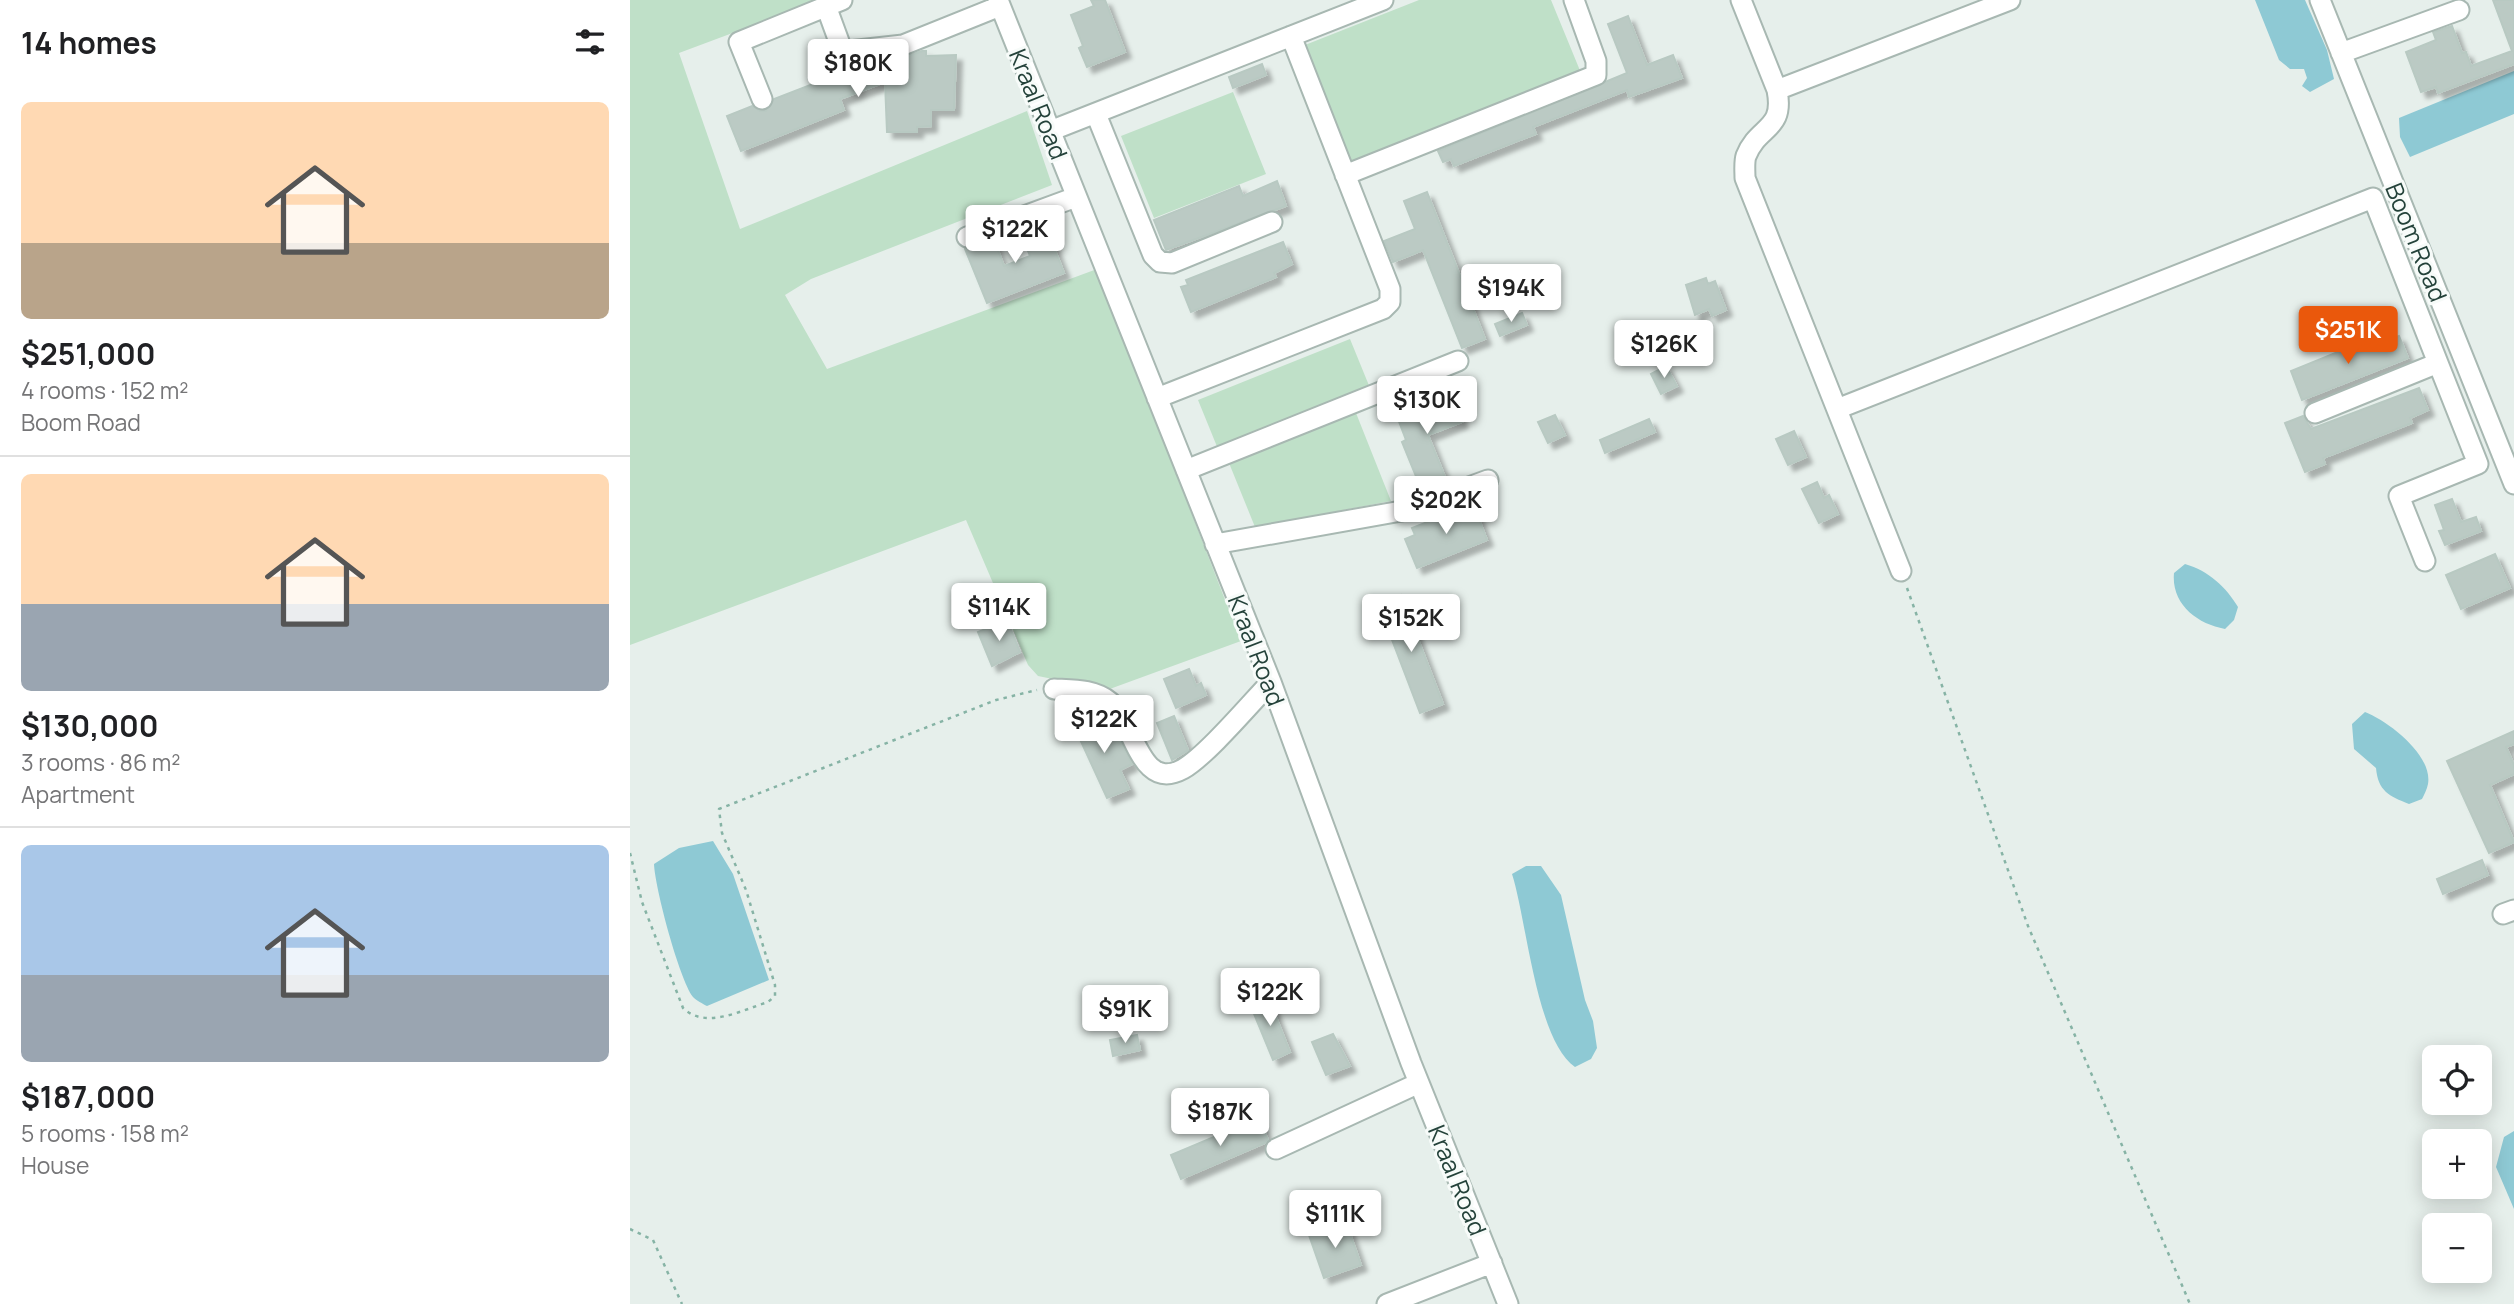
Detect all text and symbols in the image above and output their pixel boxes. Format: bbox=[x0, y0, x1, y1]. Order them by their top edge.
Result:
text: 14 homes bbox=[21, 22, 157, 63]
icon: filters bbox=[571, 23, 609, 61]
pin: $180K bbox=[809, 40, 907, 99]
street label: Kraal Road bbox=[1002, 44, 1076, 164]
text: $180K bbox=[824, 46, 892, 78]
icon: home bbox=[252, 147, 378, 273]
street label: Boom Road bbox=[2378, 178, 2456, 306]
pin: $122K bbox=[966, 205, 1064, 265]
text: $122K bbox=[982, 212, 1048, 244]
pin: $194K bbox=[1462, 264, 1560, 324]
text: $194K bbox=[1477, 271, 1545, 303]
pin: $251K bbox=[2299, 306, 2397, 366]
text: $251K bbox=[2315, 313, 2381, 345]
pin: $126K bbox=[1615, 320, 1713, 380]
text: $126K bbox=[1630, 327, 1698, 359]
text: $251,000 bbox=[21, 333, 156, 374]
text: 4 rooms · 152 m² bbox=[21, 374, 188, 406]
pin: $130K bbox=[1378, 376, 1476, 436]
text: $130K bbox=[1393, 383, 1461, 415]
text: Boom Road bbox=[21, 406, 141, 438]
pin: $202K bbox=[1397, 476, 1495, 536]
text: $202K bbox=[1410, 483, 1482, 515]
icon: home bbox=[252, 519, 378, 645]
pin: $114K bbox=[950, 584, 1048, 643]
text: $114K bbox=[967, 590, 1031, 622]
street label: Kraal Road bbox=[1221, 590, 1293, 710]
pin: $152K bbox=[1362, 594, 1460, 654]
text: $152K bbox=[1378, 601, 1444, 633]
pin: $122K bbox=[1055, 696, 1153, 755]
text: $122K bbox=[1071, 702, 1137, 734]
text: $130,000 bbox=[21, 705, 159, 746]
text: 3 rooms · 86 m² bbox=[21, 746, 181, 778]
text: Apartment bbox=[21, 778, 135, 810]
icon: home bbox=[252, 890, 378, 1016]
pin: $122K bbox=[1221, 968, 1319, 1028]
text: $122K bbox=[1237, 975, 1303, 1007]
pin: $91K bbox=[1084, 986, 1166, 1045]
text: $91K bbox=[1098, 992, 1152, 1024]
map controls bbox=[2422, 1045, 2492, 1283]
button: locate bbox=[2422, 1045, 2492, 1115]
text: $187,000 bbox=[21, 1076, 155, 1117]
pin: $187K bbox=[1171, 1088, 1269, 1148]
text: $187K bbox=[1187, 1095, 1253, 1127]
text: 5 rooms · 158 m² bbox=[21, 1117, 189, 1149]
street label: Kraal Road bbox=[1421, 1120, 1495, 1240]
button: + bbox=[2422, 1129, 2492, 1199]
text: House bbox=[21, 1149, 90, 1181]
pin: $111K bbox=[1286, 1190, 1384, 1250]
text: $111K bbox=[1305, 1197, 1365, 1229]
button: − bbox=[2422, 1213, 2492, 1283]

